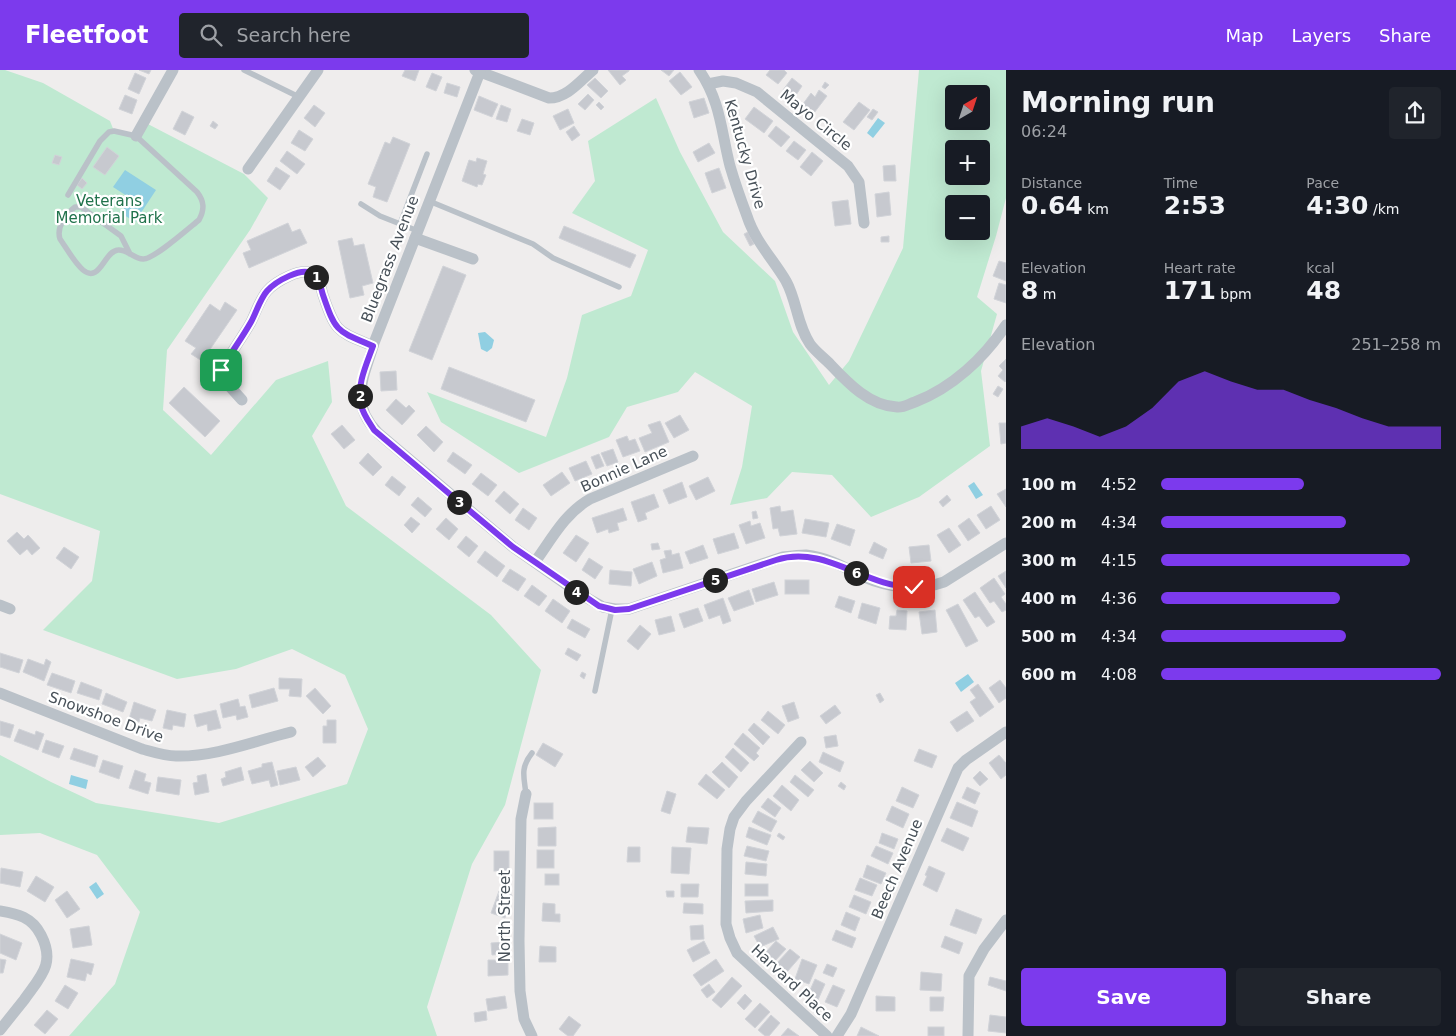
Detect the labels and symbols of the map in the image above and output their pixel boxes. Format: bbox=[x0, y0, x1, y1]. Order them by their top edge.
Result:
north arrow bbox=[945, 85, 990, 130]
street label: Mayo Circle bbox=[776, 86, 856, 154]
street label: Kentucky Drive bbox=[721, 97, 769, 211]
park label: Veterans Memorial Park bbox=[56, 192, 163, 227]
street label: Bluegrass Avenue bbox=[358, 193, 422, 325]
pin: 1 bbox=[304, 264, 328, 290]
pin bbox=[200, 349, 242, 391]
pin: 2 bbox=[348, 384, 372, 408]
street label: Bonnie Lane bbox=[578, 442, 670, 496]
pin: 3 bbox=[446, 490, 472, 514]
pin: 6 bbox=[844, 560, 868, 586]
pin bbox=[893, 566, 935, 608]
pin: 5 bbox=[702, 568, 728, 592]
pin: 4 bbox=[564, 580, 588, 604]
street label: Snowshoe Drive bbox=[46, 688, 166, 746]
street label: Beech Avenue bbox=[868, 816, 926, 922]
street label: North Street bbox=[496, 870, 514, 962]
street label: Harvard Place bbox=[748, 941, 836, 1025]

